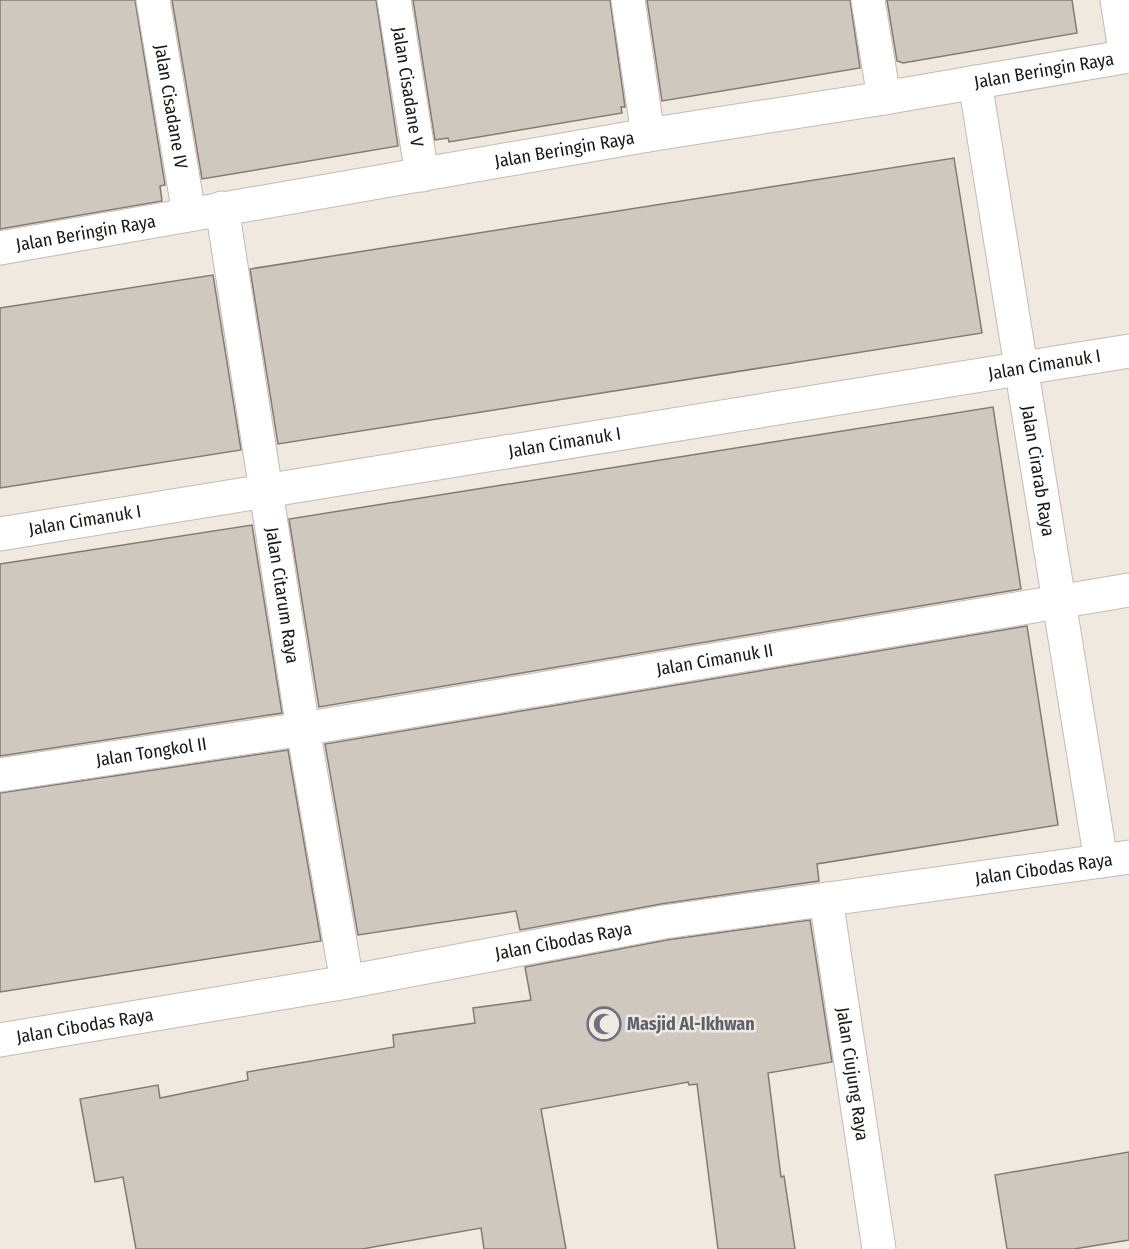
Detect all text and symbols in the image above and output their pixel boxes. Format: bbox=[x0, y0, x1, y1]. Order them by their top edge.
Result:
street label: Jalan Cisadane V bbox=[387, 25, 428, 149]
street label: Jalan Cisadane IV bbox=[150, 43, 192, 171]
street label: Jalan Beringin Raya bbox=[972, 48, 1116, 93]
street label: Jalan Beringin Raya bbox=[493, 127, 636, 173]
street label: Jalan Beringin Raya bbox=[14, 210, 157, 256]
street label: Jalan Cimanuk I bbox=[987, 345, 1102, 385]
street label: Jalan Cirarab Raya bbox=[1016, 404, 1059, 538]
street label: Jalan Cimanuk I bbox=[507, 423, 622, 462]
street label: Jalan Cimanuk I bbox=[27, 500, 143, 540]
street label: Jalan Citarum Raya bbox=[261, 526, 304, 665]
street label: Jalan Cimanuk II bbox=[655, 639, 775, 680]
street label: Jalan Tongkol II bbox=[94, 733, 208, 771]
street label: Jalan Cibodas Raya bbox=[974, 848, 1114, 889]
street label: Jalan Cibodas Raya bbox=[493, 917, 634, 965]
street label: Jalan Cibodas Raya bbox=[15, 1004, 155, 1048]
mosque icon: Masjid Al-Ikhwan bbox=[586, 1006, 622, 1042]
street label: Jalan Ciujung Raya bbox=[832, 1006, 874, 1143]
place label: Masjid Al-Ikhwan bbox=[627, 1013, 755, 1035]

